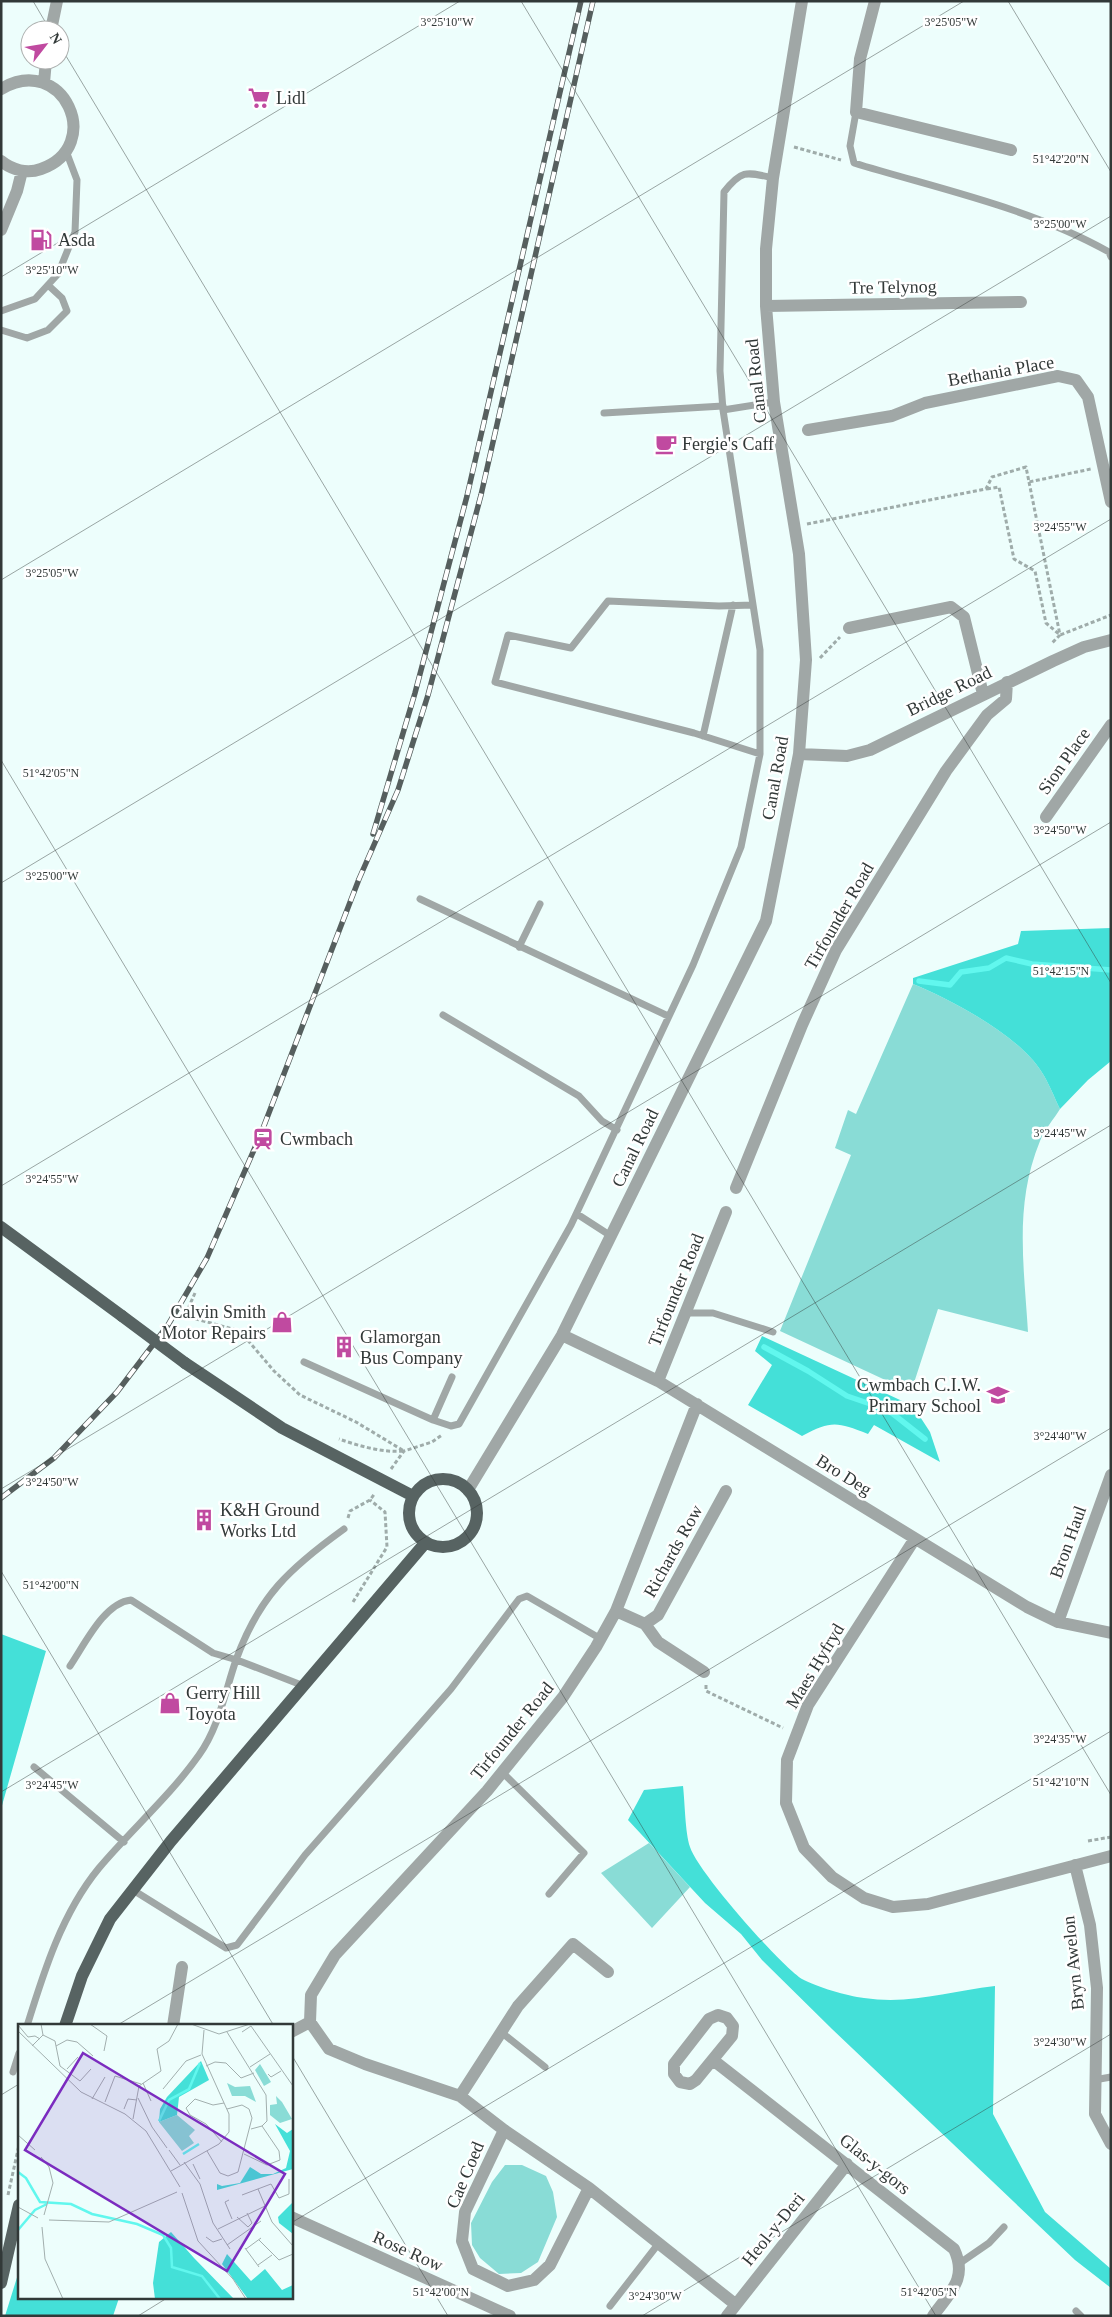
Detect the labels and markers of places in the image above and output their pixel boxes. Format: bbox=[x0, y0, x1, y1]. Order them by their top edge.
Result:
supermarket icon: Lidl bbox=[246, 85, 272, 111]
place label: Lidl bbox=[276, 88, 306, 108]
fuel station icon: Asda bbox=[28, 227, 54, 253]
place label: Asda bbox=[58, 230, 95, 250]
cafe icon: Fergie's Caff bbox=[653, 431, 679, 457]
place label: Fergie's Caff bbox=[682, 434, 774, 454]
station icon: Cwmbach bbox=[250, 1126, 276, 1152]
place label: Cwmbach bbox=[280, 1129, 353, 1149]
place label: Calvin Smith Motor Repairs bbox=[162, 1302, 266, 1343]
shop icon: Calvin Smith Motor Repairs bbox=[269, 1309, 295, 1335]
place label: Glamorgan Bus Company bbox=[360, 1327, 463, 1368]
building icon: Glamorgan Bus Company bbox=[331, 1334, 357, 1360]
place label: Cwmbach C.I.W. Primary School bbox=[857, 1375, 981, 1416]
school or university icon: Cwmbach C.I.W. Primary School bbox=[985, 1382, 1011, 1408]
place label: K&H Ground Works Ltd bbox=[220, 1500, 320, 1541]
building icon: K&H Ground Works Ltd bbox=[191, 1507, 217, 1533]
place label: Gerry Hill Toyota bbox=[186, 1683, 260, 1724]
shop icon: Gerry Hill Toyota bbox=[157, 1690, 183, 1716]

